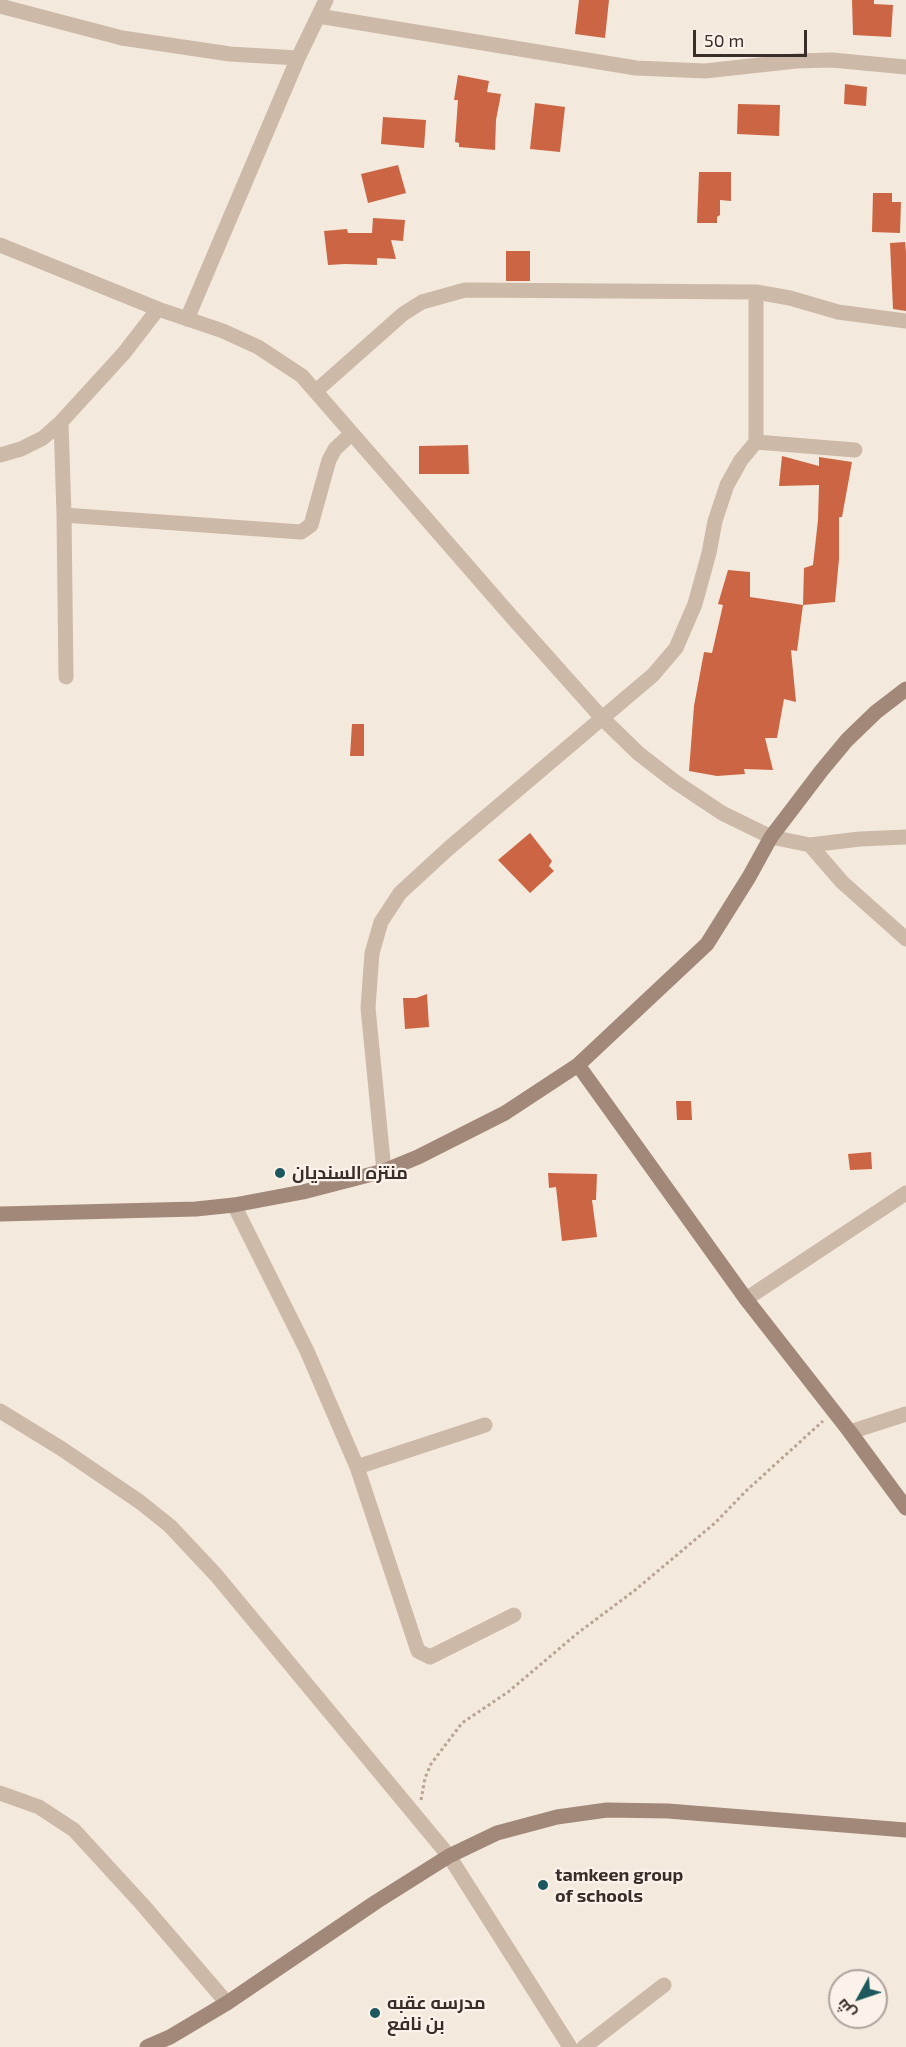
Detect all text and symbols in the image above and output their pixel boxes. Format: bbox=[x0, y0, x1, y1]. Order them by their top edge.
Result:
scale bar bbox=[696, 18, 810, 56]
text: 50 m bbox=[704, 29, 744, 51]
place label: منتزه السنديان bbox=[292, 1162, 408, 1184]
marker: منتزه السنديان bbox=[273, 1166, 287, 1180]
place label: tamkeen group of schools bbox=[555, 1864, 683, 1906]
marker: tamkeen group of schools bbox=[536, 1878, 550, 1892]
north arrow bbox=[828, 1969, 888, 2029]
place label: مدرسه عقبه بن نافع bbox=[387, 1992, 486, 2034]
text: ش bbox=[831, 1996, 859, 2024]
marker: مدرسه عقبه بن نافع bbox=[368, 2006, 382, 2020]

